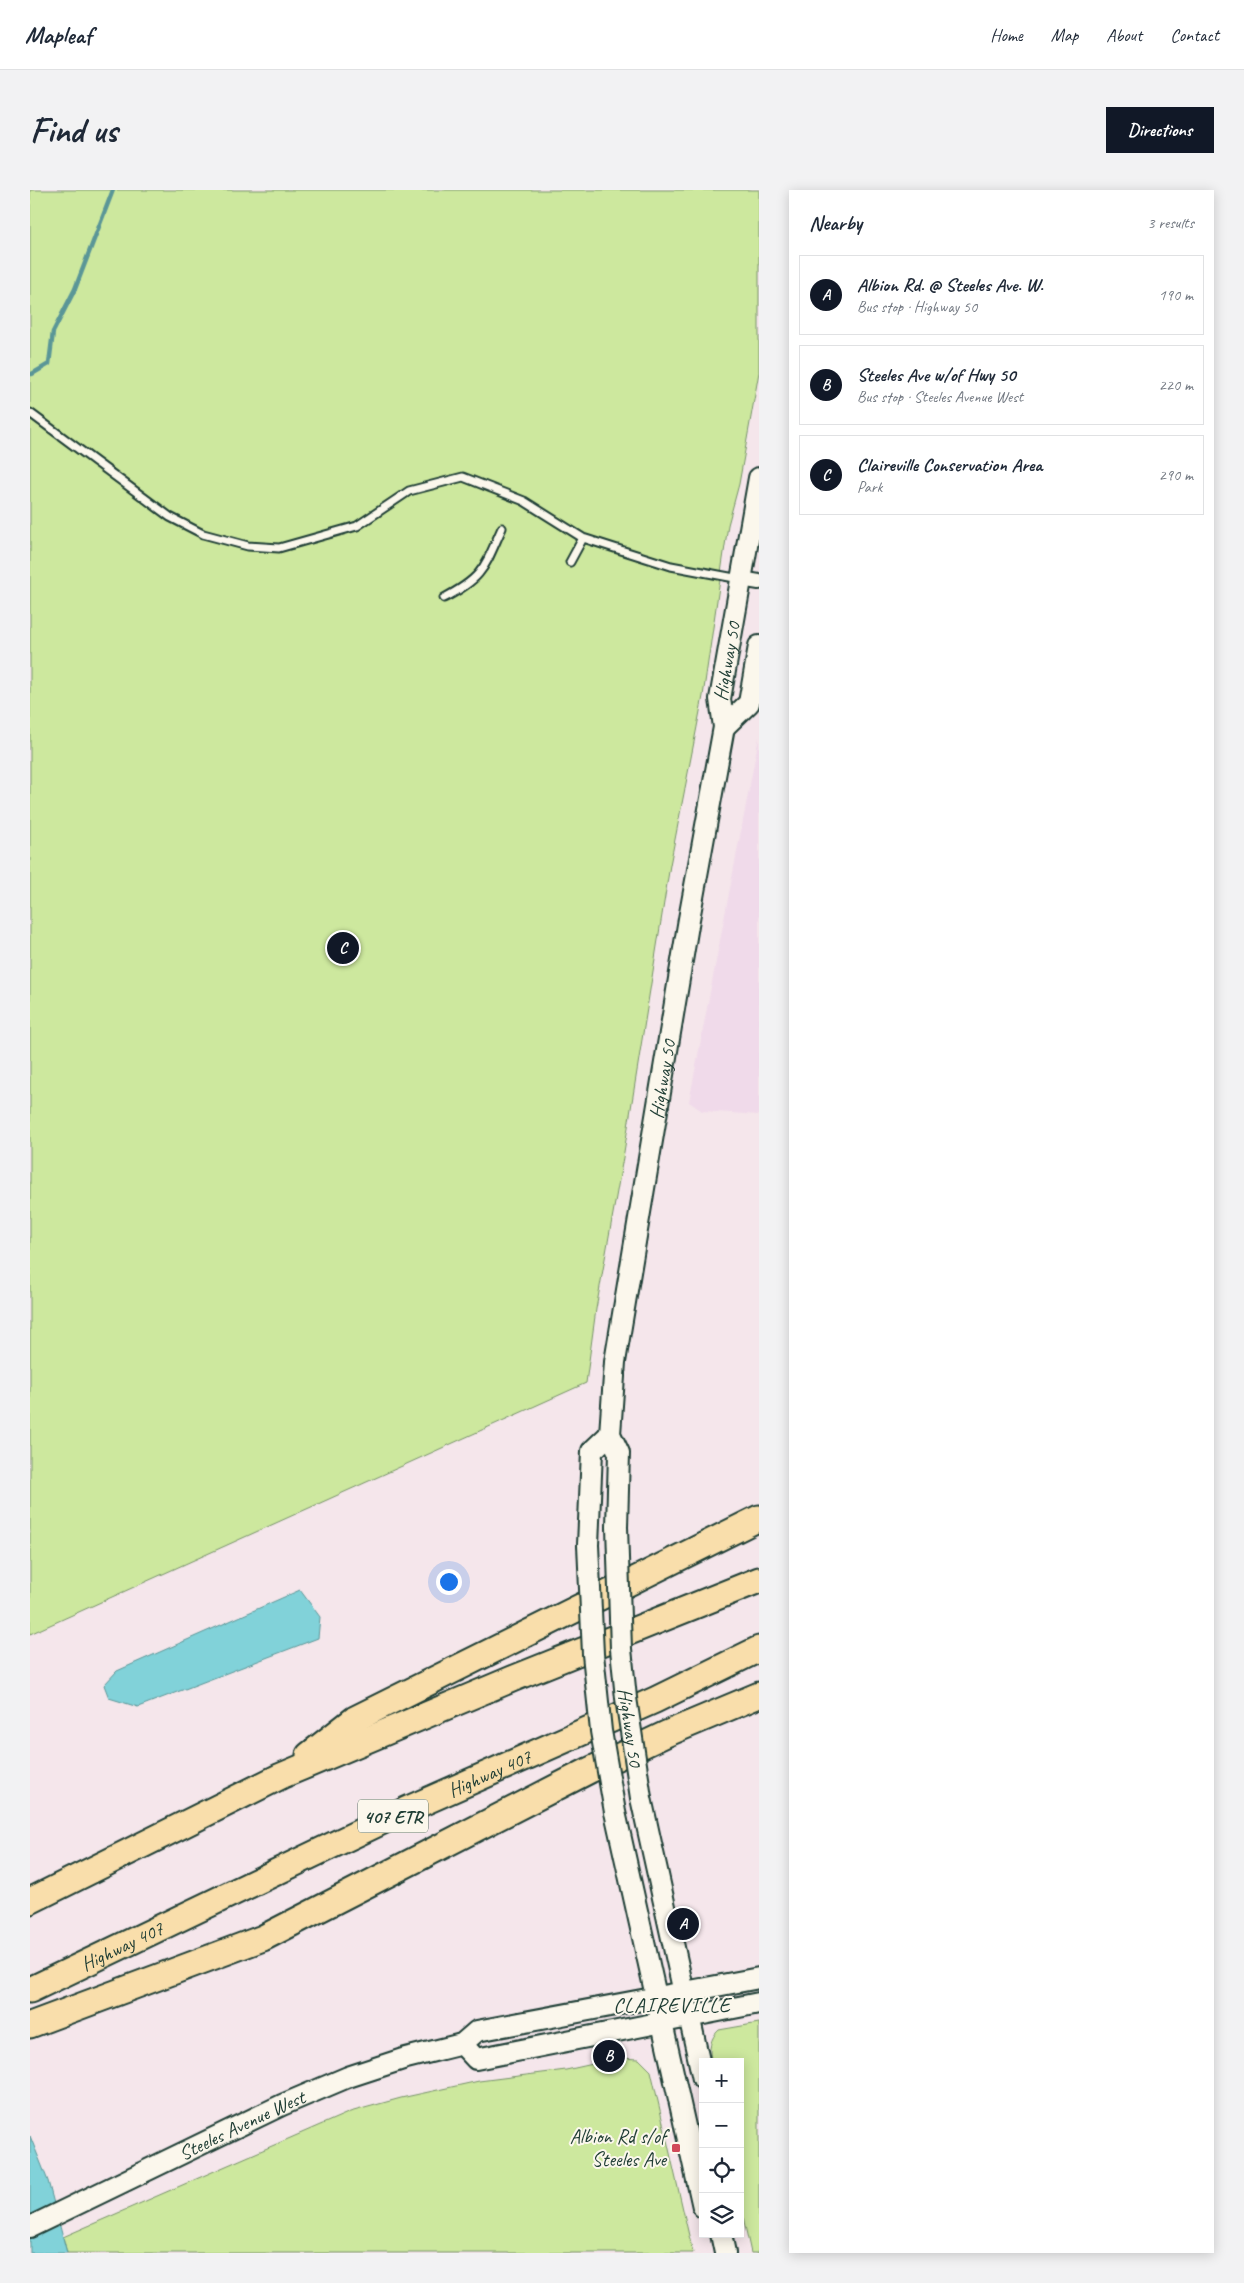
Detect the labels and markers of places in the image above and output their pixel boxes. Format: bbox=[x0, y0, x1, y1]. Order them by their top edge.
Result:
pin: C bbox=[327, 929, 359, 967]
pin: A bbox=[667, 1905, 699, 1943]
pin: B bbox=[593, 2037, 625, 2075]
place label: Albion Rd s/of Steeles Ave bbox=[570, 2124, 670, 2172]
marker: Albion Rd s/of Steeles Ave bbox=[670, 2142, 682, 2154]

